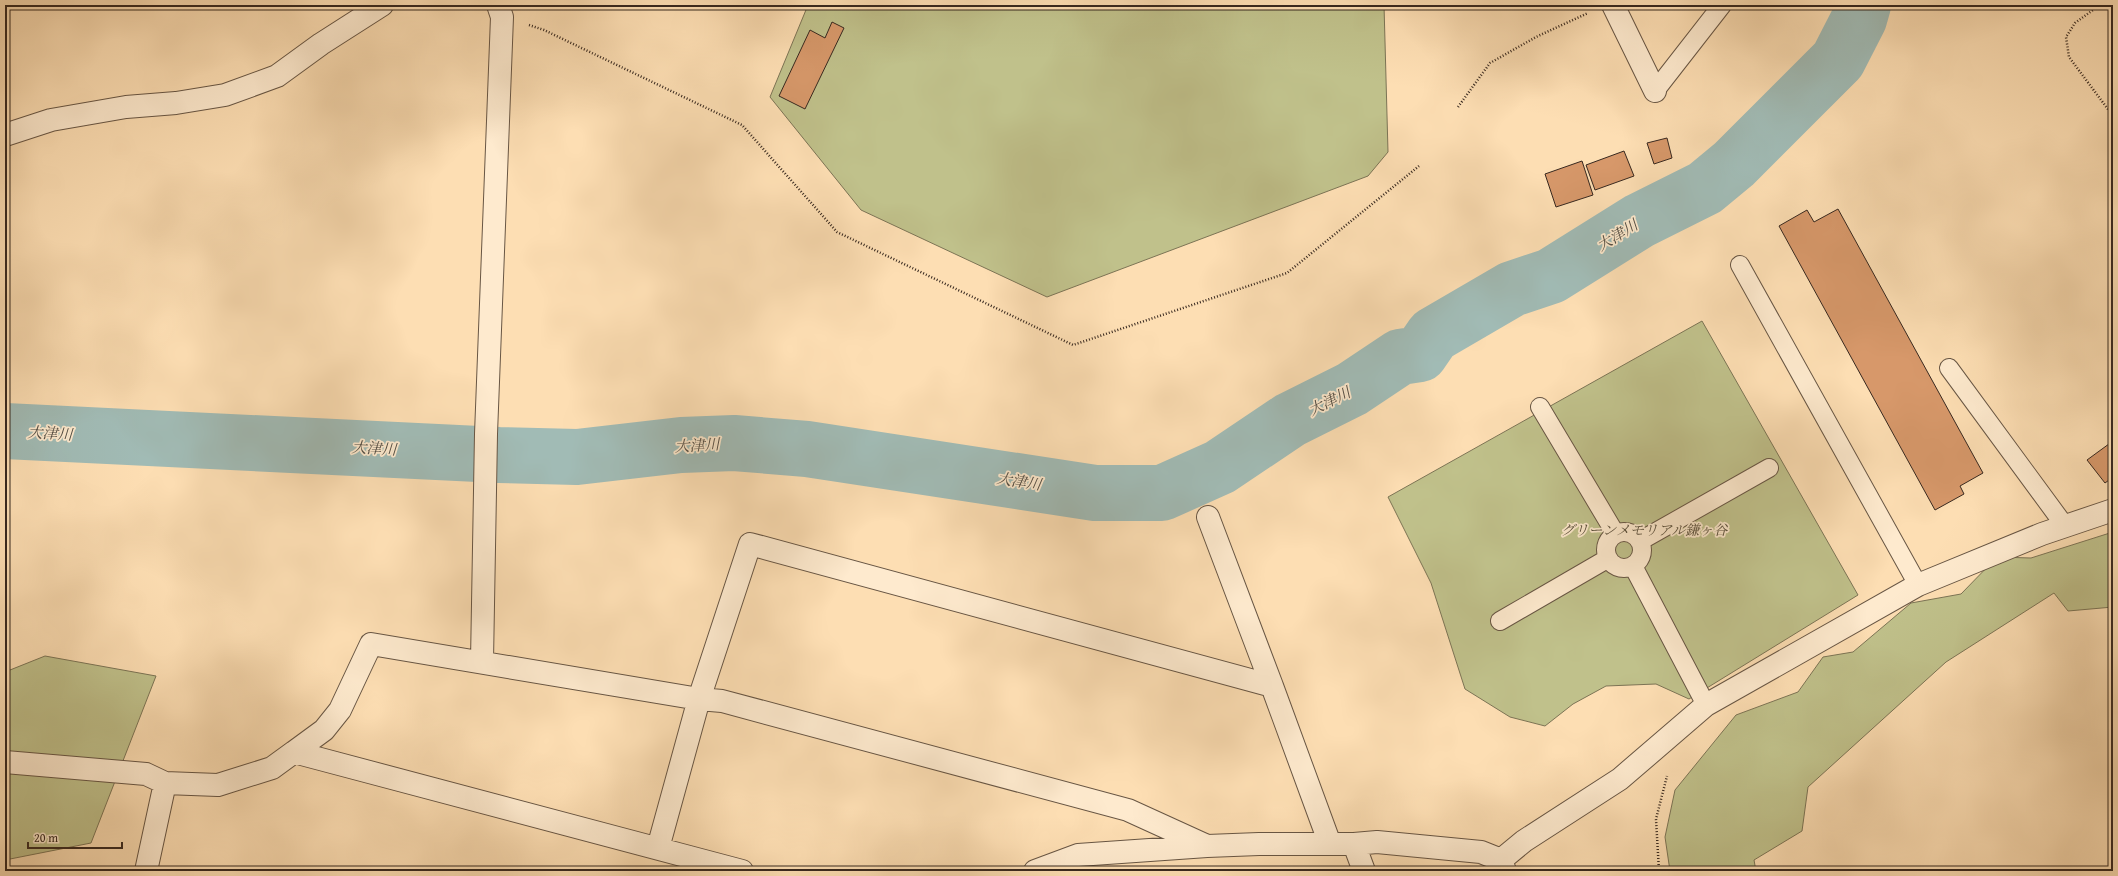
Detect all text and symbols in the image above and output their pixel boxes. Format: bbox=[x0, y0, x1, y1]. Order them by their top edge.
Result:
water label: 大津川 bbox=[1592, 213, 1643, 256]
water label: 大津川 bbox=[1304, 381, 1356, 421]
water label: 大津川 bbox=[27, 421, 75, 445]
water label: 大津川 bbox=[674, 433, 722, 457]
water label: 大津川 bbox=[351, 436, 399, 460]
water label: 大津川 bbox=[995, 467, 1045, 495]
park label: グリーンメモリアル鎌ヶ谷 bbox=[1561, 520, 1728, 540]
scale bar bbox=[28, 824, 122, 850]
text: 20 m bbox=[34, 829, 58, 846]

